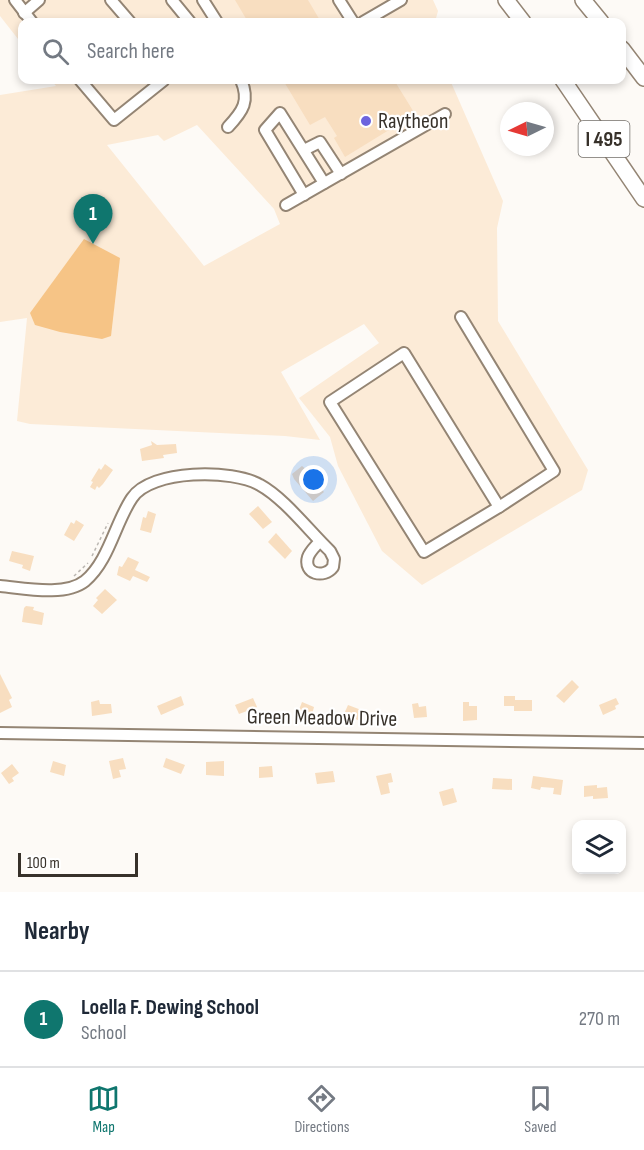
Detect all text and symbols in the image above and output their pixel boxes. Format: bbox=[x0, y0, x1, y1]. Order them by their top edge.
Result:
search box bbox=[18, 18, 626, 84]
icon: search bbox=[39, 35, 72, 68]
text: Search here bbox=[87, 38, 174, 65]
north arrow bbox=[500, 102, 554, 156]
place label: Raytheon bbox=[378, 108, 448, 135]
marker: Raytheon bbox=[359, 114, 373, 128]
road number: I 495 bbox=[578, 121, 630, 157]
pin: 1 bbox=[74, 194, 112, 244]
your location bbox=[299, 465, 328, 494]
street label: Green Meadow Drive bbox=[247, 703, 397, 733]
map controls bbox=[572, 820, 626, 874]
button: layers bbox=[572, 820, 626, 874]
scale bar bbox=[18, 850, 138, 878]
text: 100 m bbox=[27, 854, 60, 873]
text: Nearby bbox=[24, 916, 90, 947]
text: Loella F. Dewing School bbox=[81, 994, 259, 1021]
text: 1 bbox=[40, 1007, 47, 1031]
text: 270 m bbox=[579, 1007, 620, 1031]
text: School bbox=[81, 1021, 126, 1045]
tab: Map bbox=[87, 1082, 120, 1137]
tab: Directions bbox=[294, 1082, 350, 1137]
tab: Saved bbox=[524, 1082, 557, 1137]

